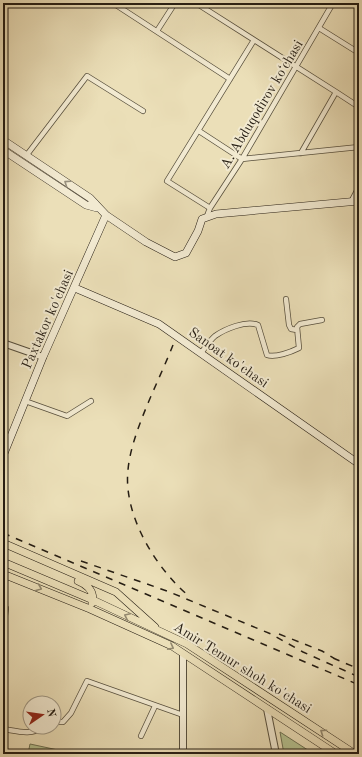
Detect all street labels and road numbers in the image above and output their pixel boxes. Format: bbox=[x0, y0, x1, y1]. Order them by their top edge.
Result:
street label: A. Abduqodirov koʻchasi bbox=[217, 37, 306, 171]
street label: Paxtakor ko'chasi bbox=[20, 268, 76, 371]
street label: Sanoat ko'chasi bbox=[186, 325, 271, 391]
street label: Amir Temur shoh ko'chasi bbox=[171, 620, 314, 716]

